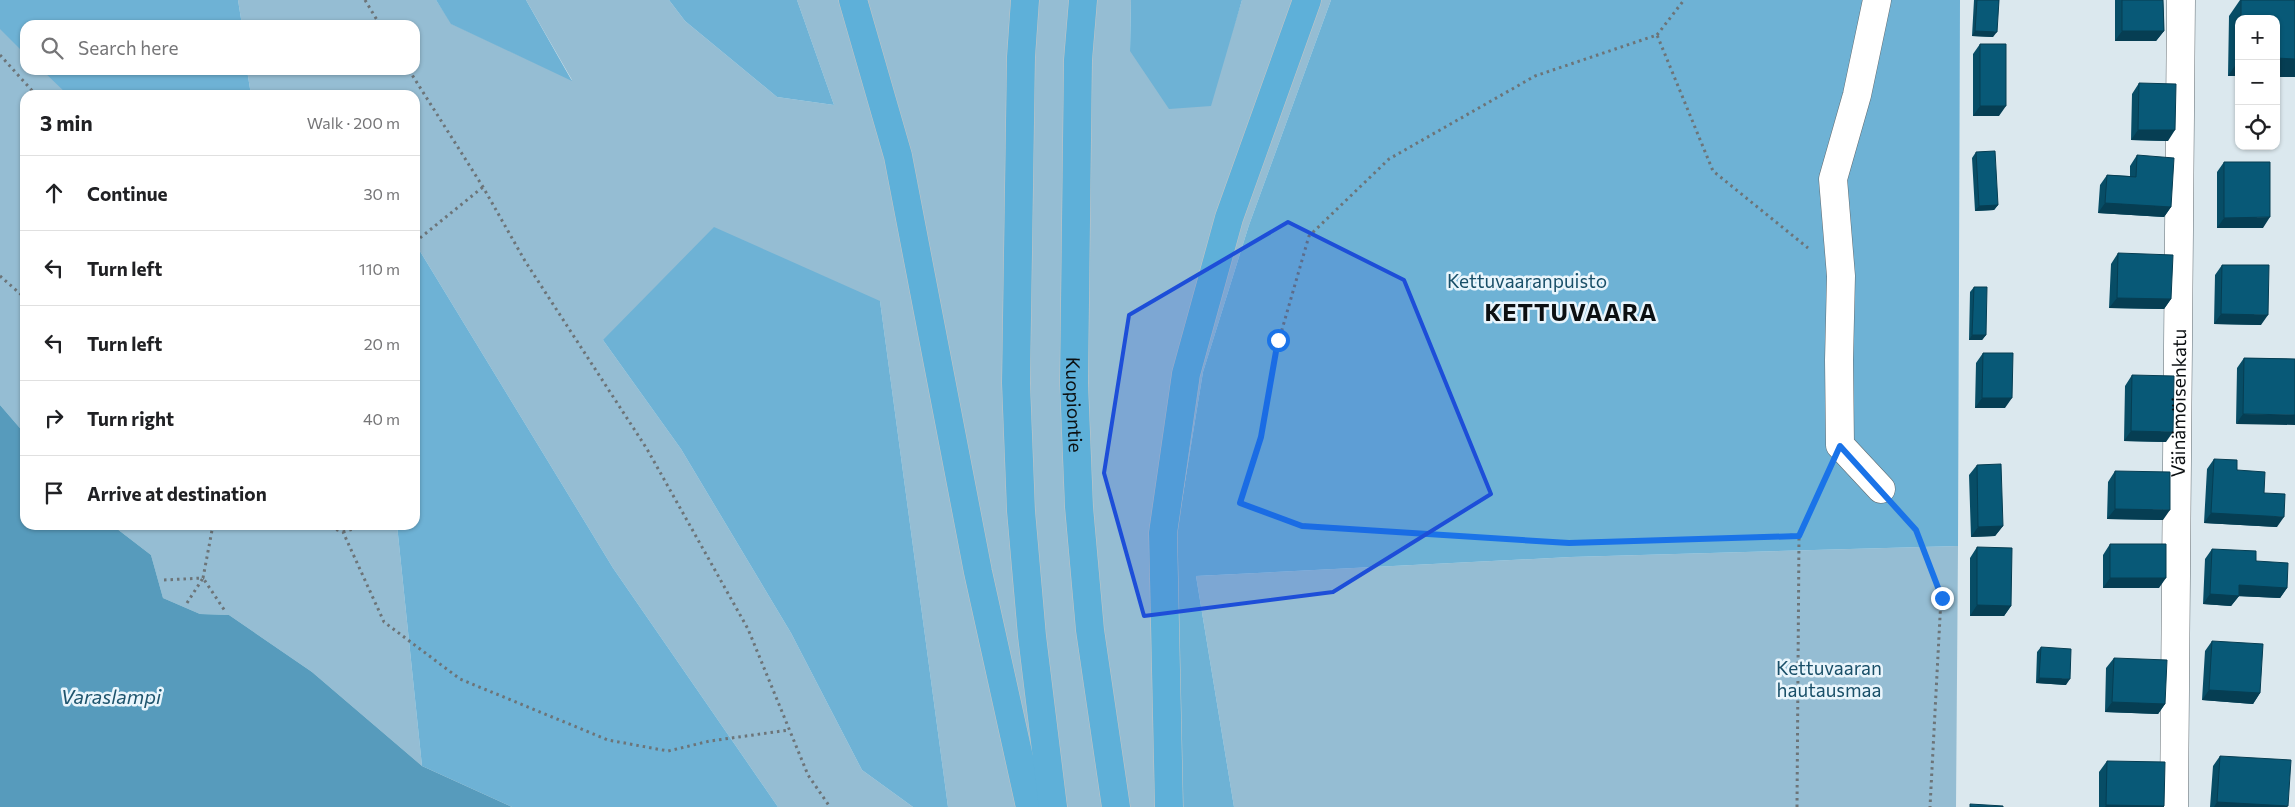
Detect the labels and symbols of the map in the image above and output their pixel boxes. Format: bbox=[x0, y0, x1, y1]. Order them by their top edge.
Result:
park label: Kettuvaaranpuisto bbox=[1447, 269, 1607, 292]
district label: KETTUVAARA bbox=[1484, 297, 1658, 326]
route start bbox=[1267, 329, 1290, 352]
street label: Väinämöisenkatu bbox=[2165, 329, 2190, 477]
street label: Kuopiontie bbox=[1062, 357, 1088, 453]
route end bbox=[1931, 587, 1954, 610]
park label: Kettuvaaran hautausmaa bbox=[1776, 656, 1882, 701]
water label: Varaslampi bbox=[61, 684, 162, 708]

